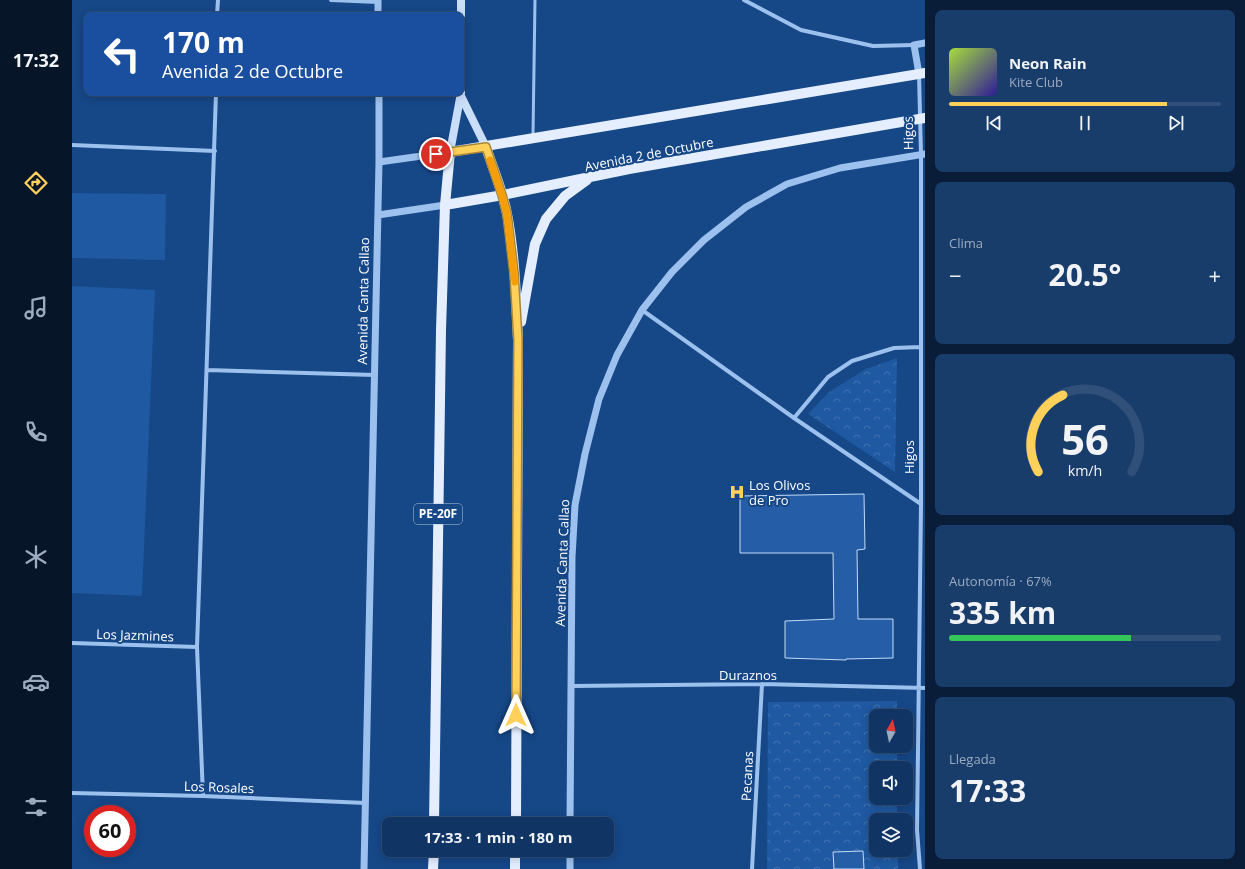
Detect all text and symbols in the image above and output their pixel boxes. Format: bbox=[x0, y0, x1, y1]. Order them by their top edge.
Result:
text: 170 m bbox=[162, 23, 245, 61]
icon: left bbox=[96, 28, 148, 80]
text: 17:32 bbox=[13, 48, 59, 72]
text: Neon Rain bbox=[1009, 53, 1087, 73]
text: Avenida 2 de Octubre bbox=[162, 59, 343, 83]
text: Kite Club bbox=[1009, 73, 1063, 91]
icon: previous bbox=[983, 112, 1005, 134]
icon: pause bbox=[1074, 112, 1096, 134]
icon: next bbox=[1165, 112, 1187, 134]
street label: Higos bbox=[899, 116, 917, 150]
street label: Avenida 2 de Octubre bbox=[583, 133, 715, 175]
pin bbox=[419, 137, 453, 171]
icon: arrive bbox=[425, 143, 447, 165]
icon: directions bbox=[22, 169, 50, 197]
text: Clima bbox=[949, 234, 983, 252]
street label: Avenida Canta Callao bbox=[353, 237, 373, 365]
text: 20.5° bbox=[1049, 254, 1121, 295]
text: − bbox=[949, 260, 962, 290]
text: + bbox=[1208, 260, 1221, 290]
icon: music bbox=[22, 294, 50, 322]
text: 56 bbox=[1061, 411, 1109, 467]
icon: phone bbox=[22, 418, 50, 446]
street label: Higos bbox=[900, 440, 918, 474]
text: km/h bbox=[1068, 461, 1102, 480]
place label: Los Olivos de Pro bbox=[749, 476, 810, 509]
hospital icon: Los Olivos de Pro bbox=[728, 483, 746, 501]
street label: Avenida Canta Callao bbox=[551, 499, 573, 627]
road number: PE-20F bbox=[414, 504, 462, 524]
icon: climate bbox=[22, 543, 50, 571]
text: Autonomía · 67% bbox=[949, 572, 1052, 590]
text: 335 km bbox=[949, 592, 1056, 633]
street label: Los Jazmines bbox=[96, 625, 174, 645]
street label: Duraznos bbox=[719, 666, 777, 684]
icon: car bbox=[22, 668, 50, 696]
position arrow bbox=[495, 694, 537, 736]
north arrow bbox=[869, 709, 913, 753]
map controls bbox=[869, 709, 913, 857]
text: Llegada bbox=[949, 750, 996, 768]
street label: Pecanas bbox=[737, 751, 757, 801]
button: sound bbox=[869, 761, 913, 805]
text: 17:33 bbox=[949, 770, 1026, 811]
street label: Los Rosales bbox=[184, 777, 254, 797]
icon: filters bbox=[22, 793, 50, 821]
speed limit sign: 60 bbox=[84, 805, 136, 857]
button: layers bbox=[869, 813, 913, 857]
text: 17:33 · 1 min · 180 m bbox=[424, 827, 572, 847]

